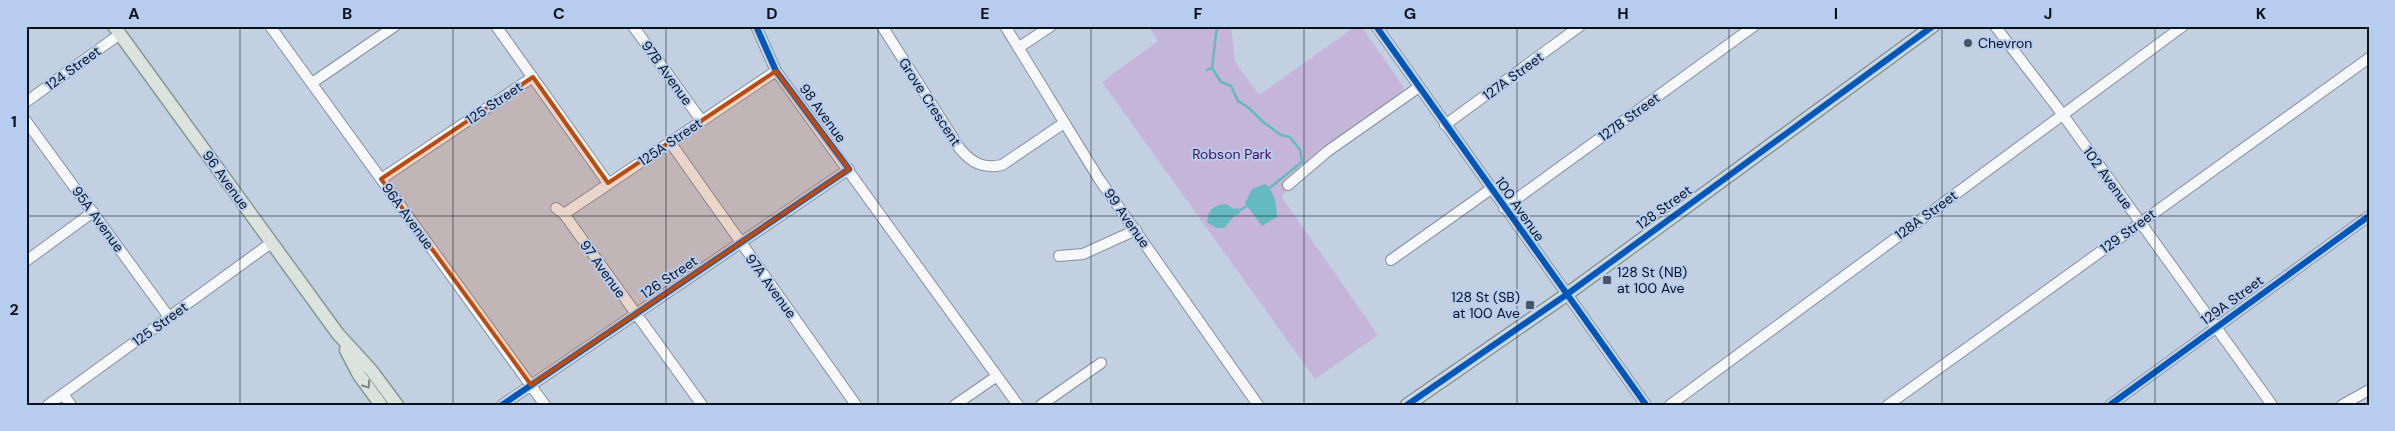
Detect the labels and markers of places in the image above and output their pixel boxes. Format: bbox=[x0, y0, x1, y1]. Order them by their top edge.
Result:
place label: Chevron bbox=[1978, 34, 2032, 52]
marker: Chevron bbox=[1962, 37, 1974, 49]
place label: 128 St (NB) at 100 Ave bbox=[1617, 263, 1687, 297]
marker: 128 St (NB) at 100 Ave bbox=[1601, 274, 1613, 286]
place label: 128 St (SB) at 100 Ave bbox=[1451, 288, 1520, 322]
marker: 128 St (SB) at 100 Ave bbox=[1524, 299, 1536, 311]

